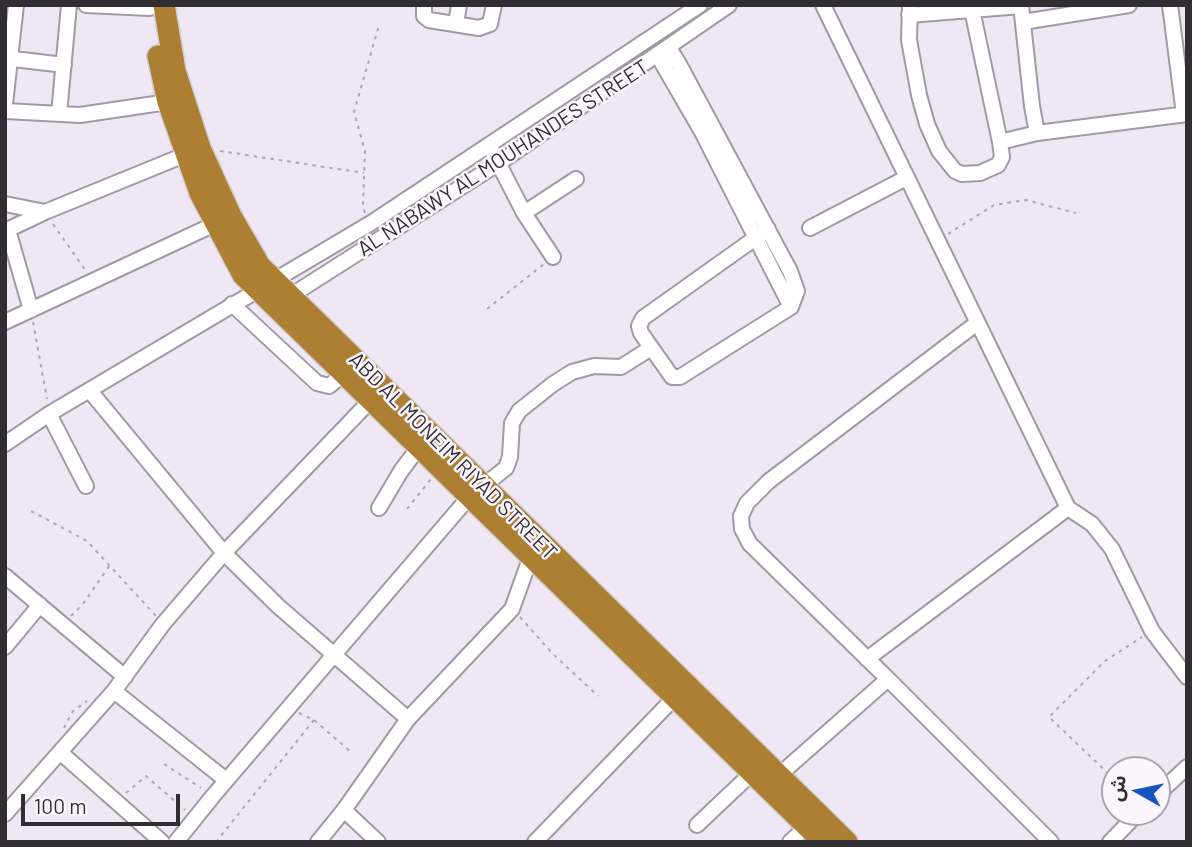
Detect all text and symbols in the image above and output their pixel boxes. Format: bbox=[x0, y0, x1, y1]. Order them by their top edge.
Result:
street label: AL NABAWY AL MOUHANDES STREET bbox=[353, 54, 653, 262]
street label: ABD AL MONEIM RIYAD STREET bbox=[344, 347, 562, 565]
north arrow bbox=[1101, 756, 1171, 826]
text: ش bbox=[1103, 773, 1130, 803]
scale bar bbox=[24, 780, 184, 824]
text: 100 m bbox=[34, 793, 87, 818]

